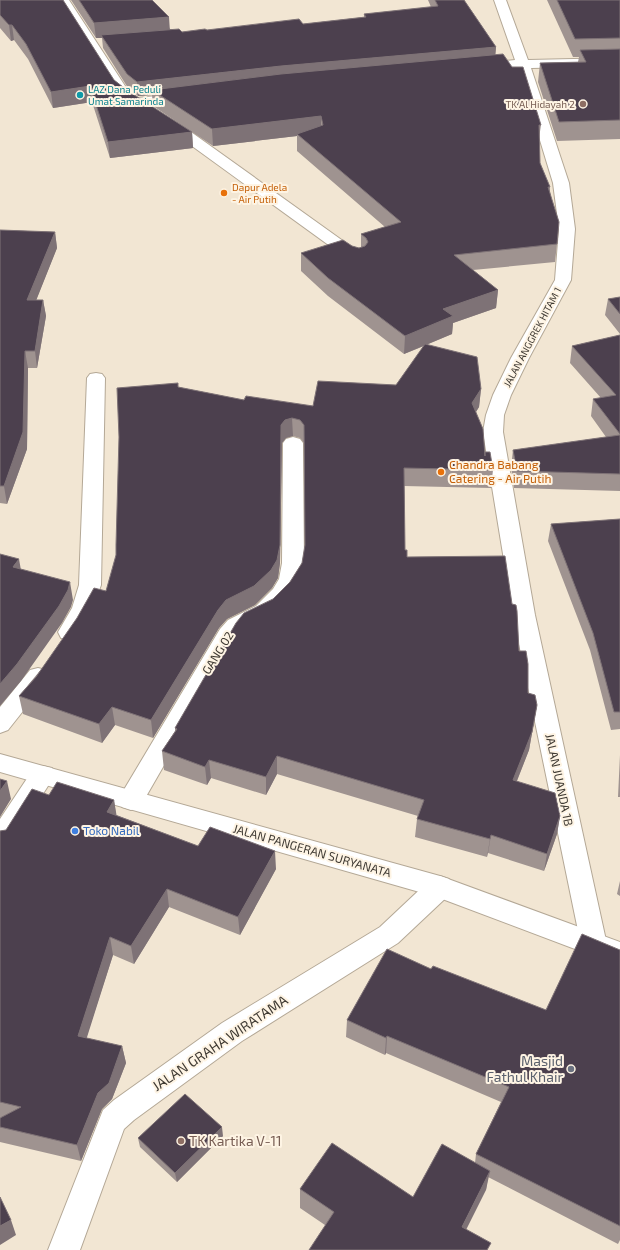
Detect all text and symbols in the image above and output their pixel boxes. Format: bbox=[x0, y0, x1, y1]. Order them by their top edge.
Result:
place label: LAZ Dana Peduli Umat Samarinda bbox=[88, 83, 164, 107]
marker: LAZ Dana Peduli Umat Samarinda bbox=[75, 90, 85, 100]
place label: TK Al Hidayah 2 bbox=[505, 98, 575, 110]
marker: TK Al Hidayah 2 bbox=[578, 99, 588, 109]
place label: Dapur Adela - Air Putih bbox=[232, 181, 287, 205]
marker: Dapur Adela - Air Putih bbox=[219, 188, 229, 198]
street label: JALAN ANGGREK HITAM 1 bbox=[501, 285, 563, 389]
place label: Chandra Babang Catering - Air Putih bbox=[449, 457, 551, 485]
marker: Chandra Babang Catering - Air Putih bbox=[436, 467, 446, 477]
street label: GANG 02 bbox=[199, 628, 236, 676]
street label: JALAN JUANDA 1B bbox=[543, 732, 577, 827]
street label: JALAN PANGERAN SURYANATA bbox=[232, 821, 393, 879]
place label: Toko Nabil bbox=[83, 823, 140, 837]
marker: Toko Nabil bbox=[70, 826, 80, 836]
street label: JALAN GRAHA WIRATAMA bbox=[149, 991, 291, 1094]
place label: Masjid Fathul Khair bbox=[487, 1052, 563, 1085]
marker: Masjid Fathul Khair bbox=[566, 1064, 576, 1074]
place label: TK Kartika V-11 bbox=[189, 1132, 282, 1149]
marker: TK Kartika V-11 bbox=[176, 1136, 186, 1146]

